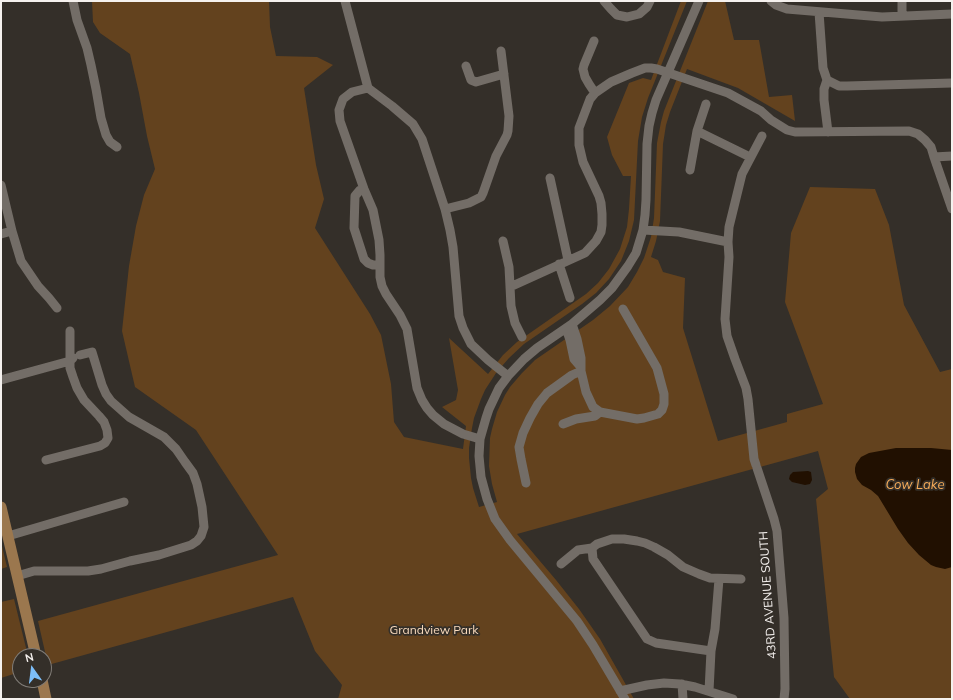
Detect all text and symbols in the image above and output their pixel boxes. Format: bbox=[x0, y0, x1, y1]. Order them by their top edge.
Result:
water label: Cow Lake bbox=[886, 477, 944, 493]
street label: 43RD AVENUE SOUTH bbox=[756, 531, 780, 659]
park label: Grandview Park bbox=[390, 623, 478, 637]
north arrow bbox=[12, 648, 52, 688]
text: N bbox=[24, 650, 35, 665]

